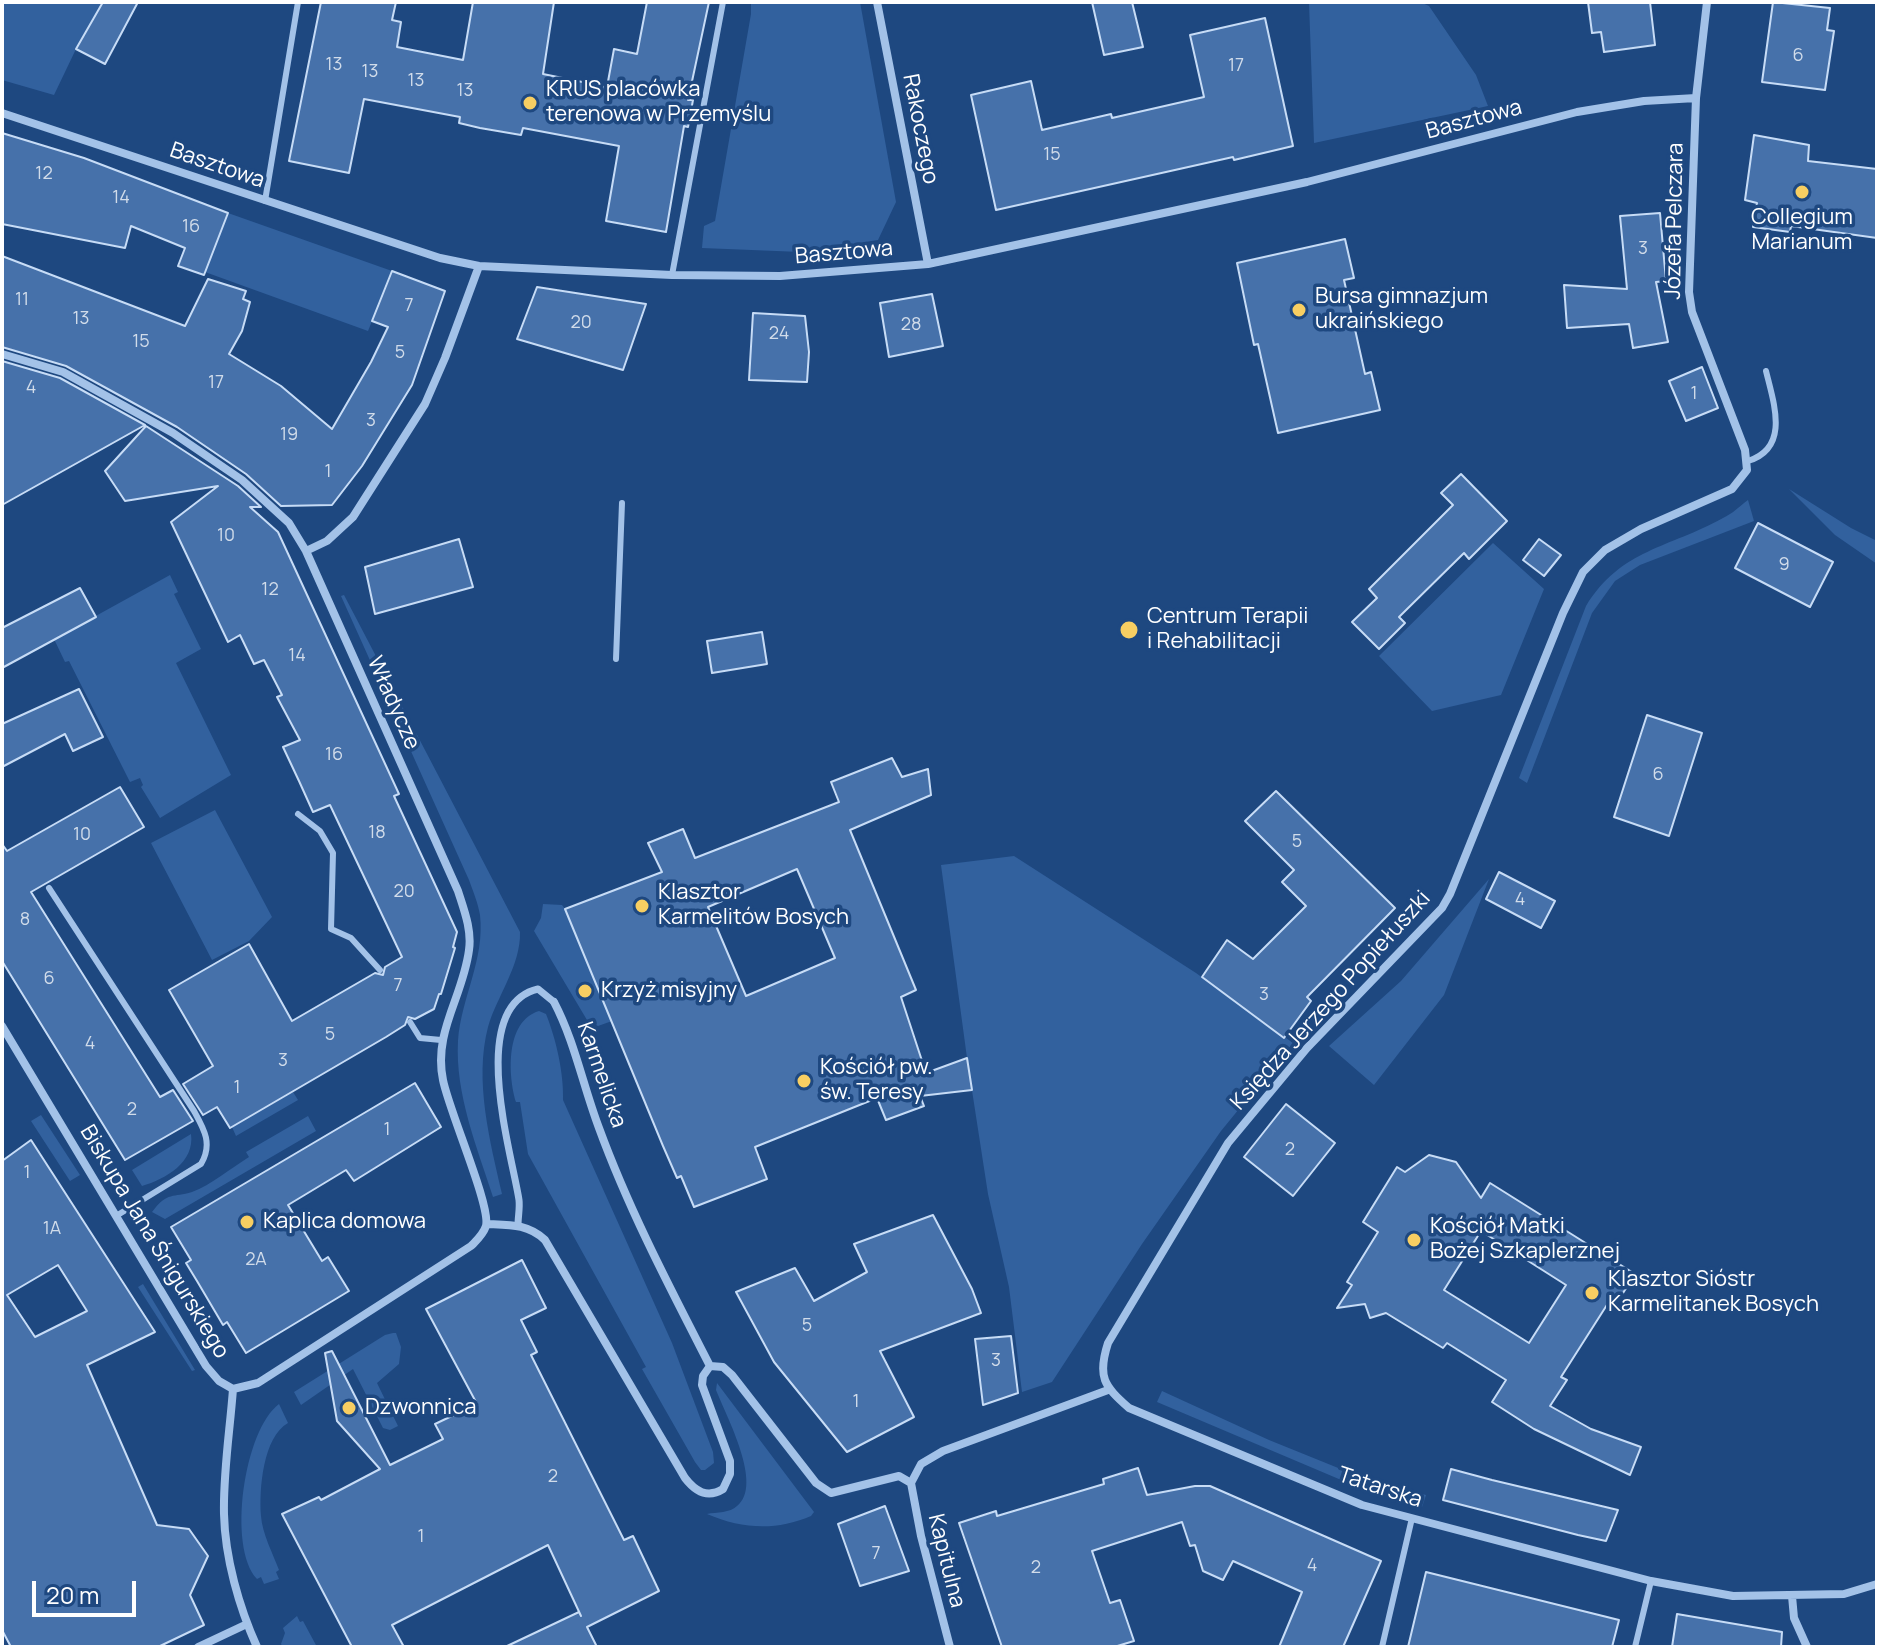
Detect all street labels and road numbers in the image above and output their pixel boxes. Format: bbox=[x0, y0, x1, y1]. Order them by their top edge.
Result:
street label: Rakoczego bbox=[896, 72, 944, 186]
street label: Basztowa bbox=[1423, 95, 1525, 145]
street label: Basztowa bbox=[166, 138, 268, 194]
street label: Józefa Pelczara bbox=[1660, 142, 1690, 300]
street label: Basztowa bbox=[794, 236, 894, 270]
street label: Władycze bbox=[361, 652, 425, 754]
street label: Księdza Jerzego Popiełuszki bbox=[1226, 886, 1436, 1116]
street label: Karmelicka bbox=[571, 1019, 631, 1131]
street label: Biskupa Jana Śnigurskiego bbox=[74, 1120, 234, 1364]
street label: Tatarska bbox=[1335, 1462, 1425, 1514]
street label: Kapitulna bbox=[922, 1511, 970, 1611]

